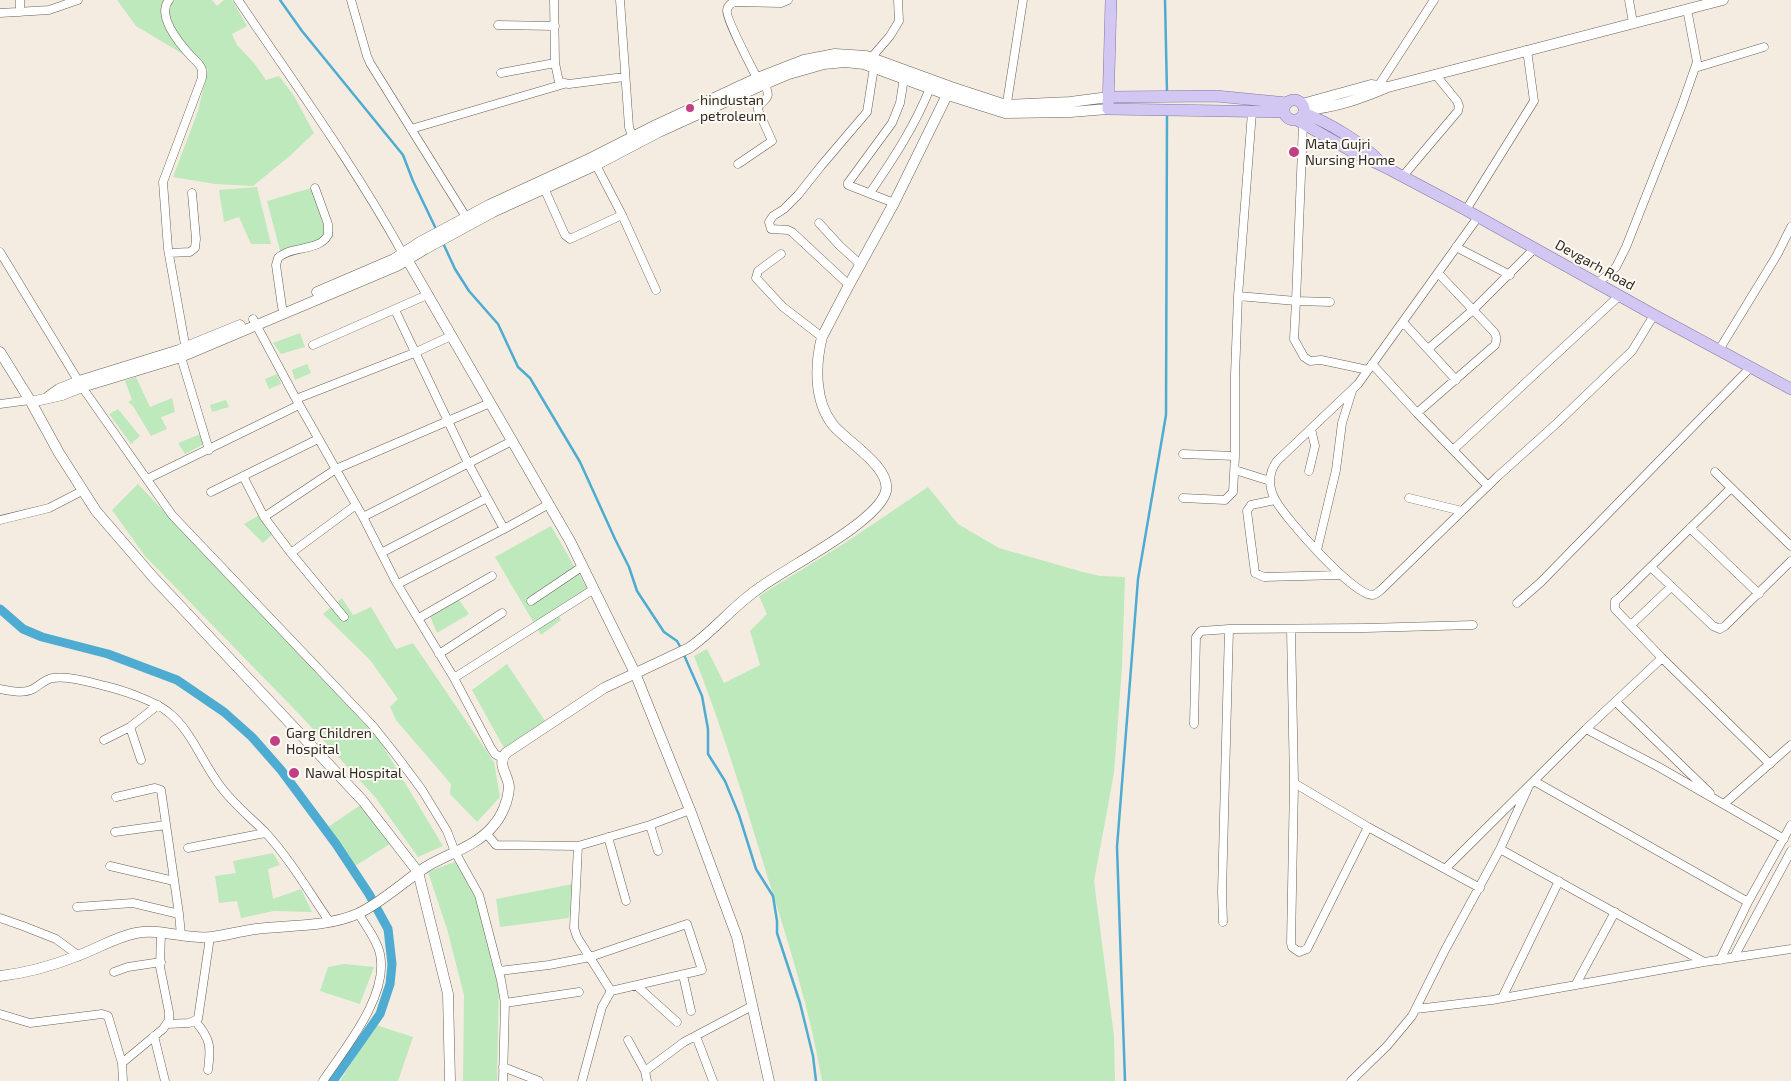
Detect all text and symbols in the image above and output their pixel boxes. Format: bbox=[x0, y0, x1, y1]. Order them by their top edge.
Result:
place label: hindustan petroleum bbox=[700, 92, 766, 124]
marker: hindustan petroleum bbox=[684, 102, 696, 114]
place label: Mata Gujri Nursing Home bbox=[1305, 136, 1395, 168]
marker: Mata Gujri Nursing Home bbox=[1287, 145, 1301, 159]
street label: Devgarh Road bbox=[1552, 236, 1638, 294]
place label: Garg Children Hospital bbox=[286, 725, 372, 758]
marker: Garg Children Hospital bbox=[268, 734, 282, 748]
place label: Nawal Hospital bbox=[305, 765, 402, 781]
marker: Nawal Hospital bbox=[287, 766, 301, 780]

